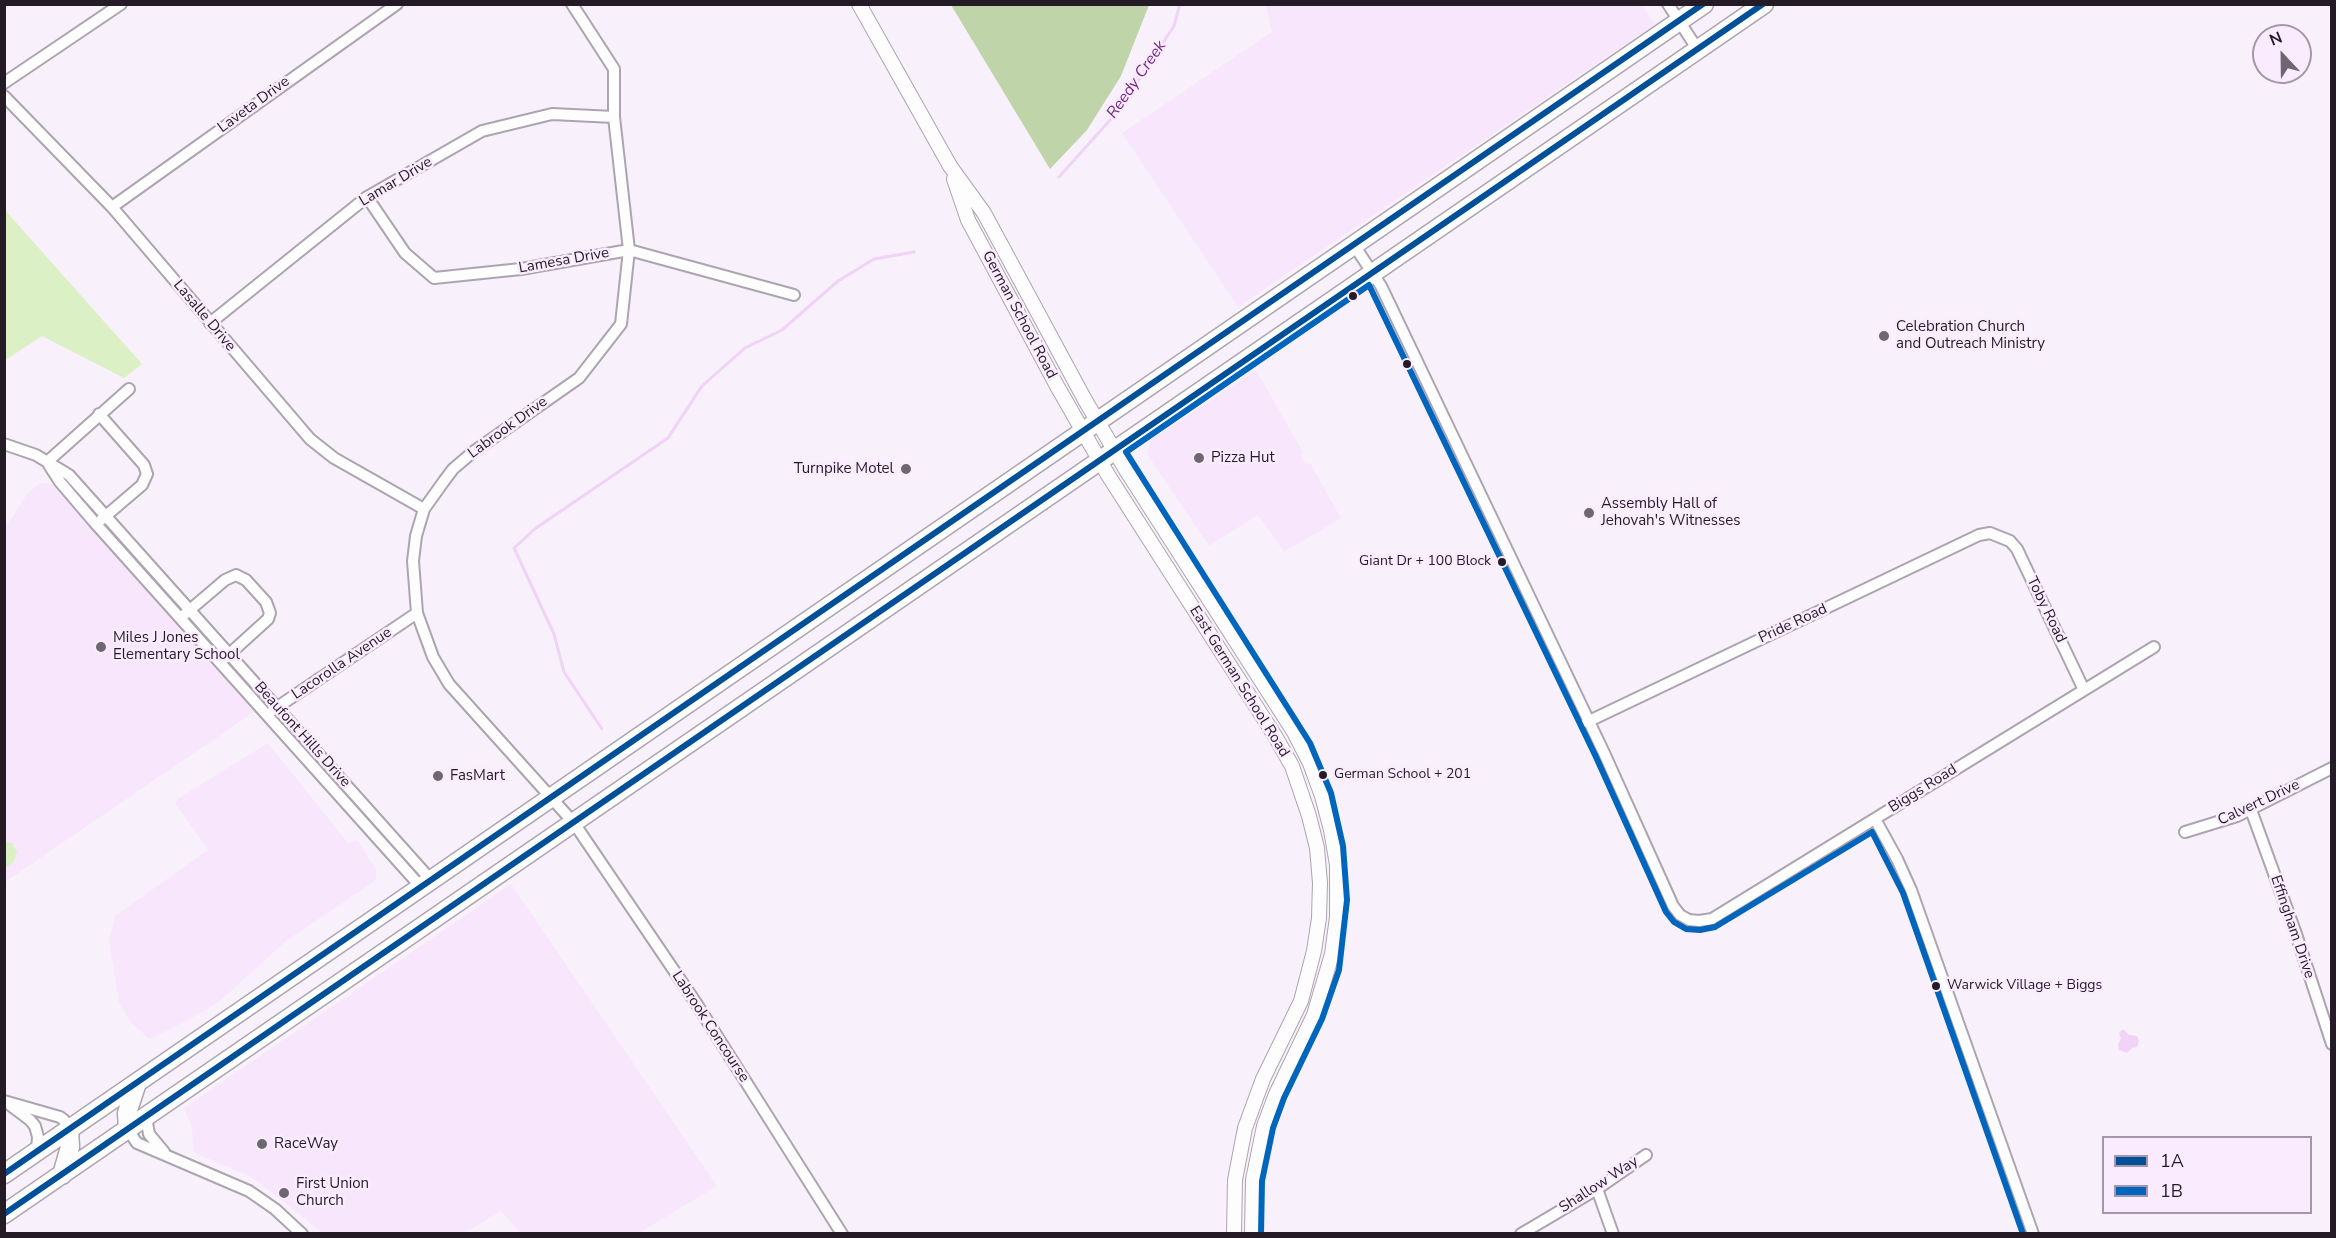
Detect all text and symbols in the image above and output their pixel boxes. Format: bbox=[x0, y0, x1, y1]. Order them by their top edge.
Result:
north arrow bbox=[2252, 24, 2312, 84]
text: N bbox=[2266, 27, 2286, 52]
water label: Reedy Creek bbox=[1103, 37, 1171, 123]
street label: Laveta Drive bbox=[215, 73, 293, 137]
street label: Lamar Drive bbox=[356, 153, 436, 211]
street label: Lamesa Drive bbox=[517, 244, 611, 278]
street label: German School Road bbox=[978, 248, 1060, 382]
street label: Lasalle Drive bbox=[169, 277, 239, 355]
unlabelled marker bbox=[1347, 290, 1359, 302]
place label: Celebration Church and Outreach Ministry bbox=[1896, 318, 2045, 353]
marker: Celebration Church and Outreach Ministry bbox=[1877, 329, 1891, 343]
unlabelled marker bbox=[1401, 358, 1413, 370]
street label: Labrook Drive bbox=[465, 393, 551, 463]
place label: Pizza Hut bbox=[1211, 449, 1275, 467]
marker: Pizza Hut bbox=[1192, 451, 1206, 465]
place label: Turnpike Motel bbox=[794, 460, 894, 478]
marker: Turnpike Motel bbox=[899, 462, 913, 476]
place label: Assembly Hall of Jehovah's Witnesses bbox=[1601, 495, 1740, 530]
marker: Assembly Hall of Jehovah's Witnesses bbox=[1582, 506, 1596, 520]
place label: Giant Dr + 100 Block bbox=[1359, 554, 1491, 570]
marker: Giant Dr + 100 Block bbox=[1496, 556, 1508, 568]
street label: Toby Road bbox=[2022, 574, 2070, 646]
street label: Pride Road bbox=[1756, 600, 1830, 648]
street label: East German School Road bbox=[1185, 603, 1293, 761]
street label: Lacorolla Avenue bbox=[289, 624, 395, 704]
place label: Miles J Jones Elementary School bbox=[113, 629, 240, 664]
marker: Miles J Jones Elementary School bbox=[94, 640, 108, 654]
street label: Beaufont Hills Drive bbox=[250, 679, 354, 791]
street label: Biggs Road bbox=[1886, 761, 1960, 817]
place label: FasMart bbox=[450, 767, 505, 785]
place label: German School + 201 bbox=[1334, 767, 1471, 783]
marker: FasMart bbox=[431, 769, 445, 783]
marker: German School + 201 bbox=[1317, 769, 1329, 781]
street label: Calvert Drive bbox=[2215, 776, 2303, 830]
street label: Effingham Drive bbox=[2266, 873, 2318, 981]
street label: Labrook Concourse bbox=[667, 968, 753, 1086]
place label: Warwick Village + Biggs bbox=[1947, 978, 2102, 994]
marker: Warwick Village + Biggs bbox=[1930, 980, 1942, 992]
place label: RaceWay bbox=[274, 1135, 338, 1153]
legend bbox=[2102, 1136, 2312, 1214]
marker: RaceWay bbox=[255, 1137, 269, 1151]
text: 1A bbox=[2160, 1149, 2184, 1173]
street label: Shallow Way bbox=[1556, 1153, 1642, 1217]
place label: First Union Church bbox=[296, 1175, 369, 1210]
text: 1B bbox=[2160, 1179, 2183, 1203]
marker: First Union Church bbox=[277, 1186, 291, 1200]

